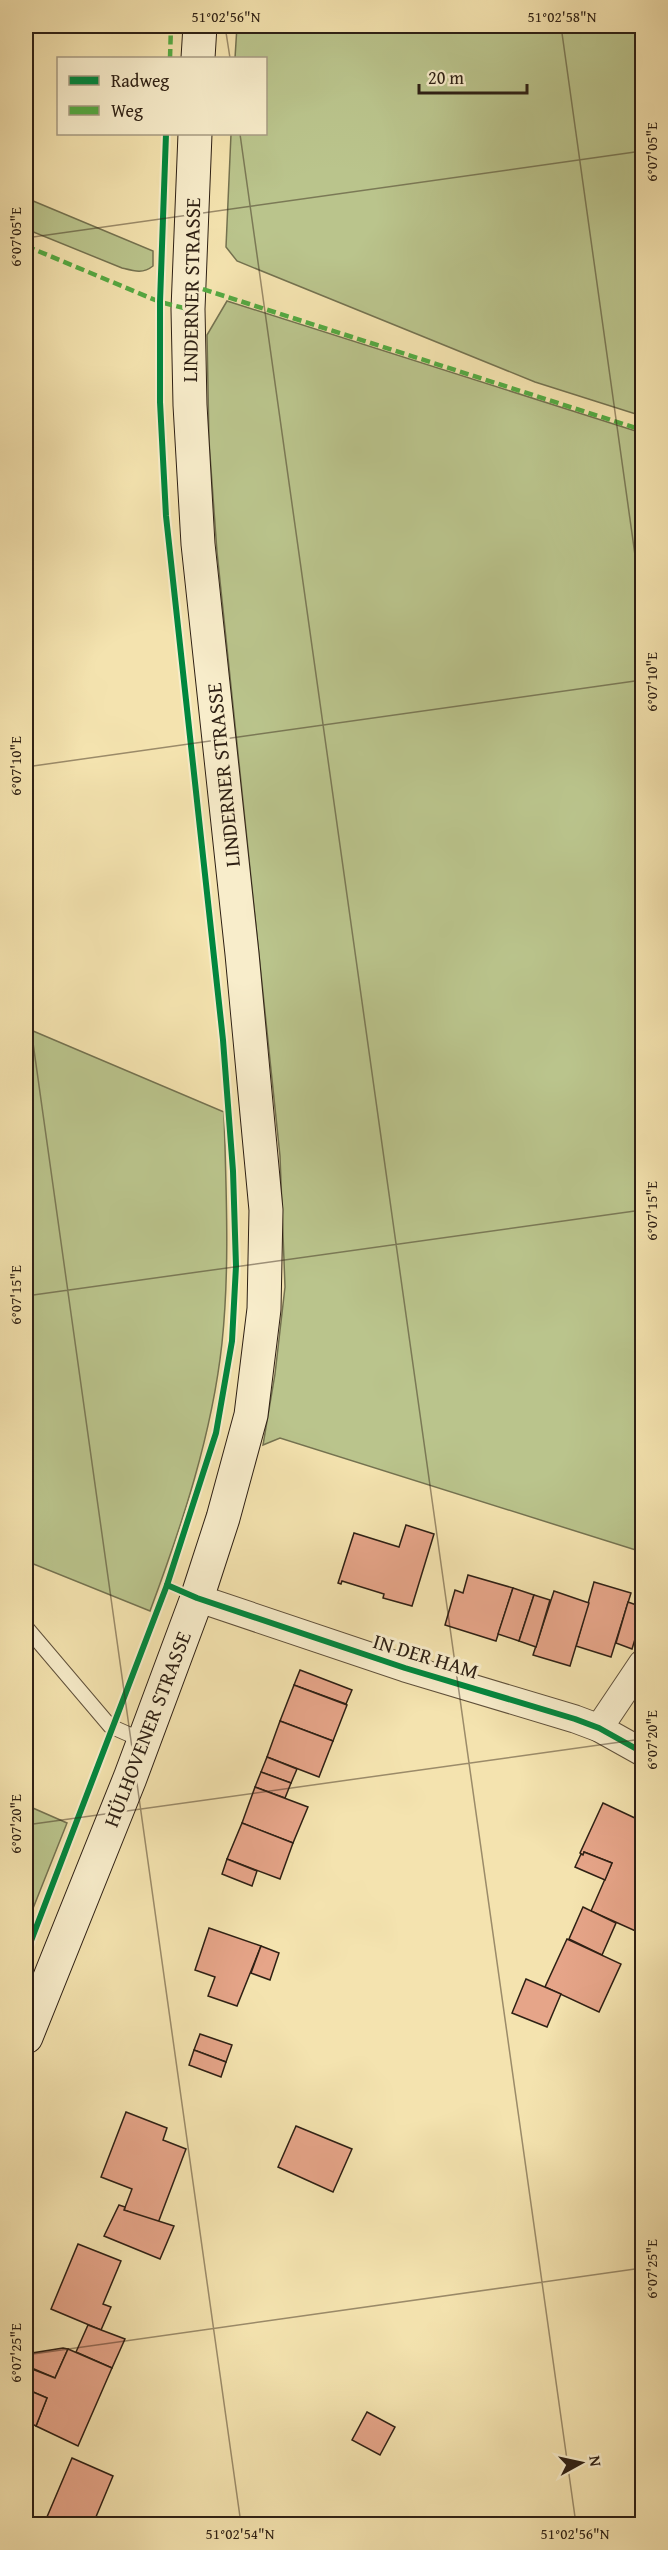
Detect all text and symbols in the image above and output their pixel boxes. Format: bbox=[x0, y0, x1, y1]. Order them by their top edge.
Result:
text: 51°02'56"N bbox=[192, 6, 261, 27]
text: 51°02'58"N bbox=[528, 6, 597, 27]
legend bbox=[57, 57, 267, 135]
scale bar bbox=[419, 57, 527, 95]
text: 20 m bbox=[428, 64, 464, 91]
text: Radweg bbox=[111, 67, 169, 94]
text: Weg bbox=[111, 97, 143, 124]
text: 6°07'05"E bbox=[641, 122, 662, 182]
street label: LINDERNER STRASSE bbox=[174, 197, 208, 383]
text: 6°07'05"E bbox=[5, 207, 26, 267]
text: 6°07'10"E bbox=[641, 652, 662, 712]
street label: LINDERNER STRASSE bbox=[198, 681, 248, 869]
text: 6°07'10"E bbox=[5, 736, 26, 796]
text: 6°07'15"E bbox=[641, 1181, 662, 1241]
text: 6°07'15"E bbox=[5, 1265, 26, 1325]
street label: IN DER HAM bbox=[369, 1625, 483, 1687]
street label: HÜLHOVENER STRASSE bbox=[95, 1626, 199, 1831]
text: 6°07'20"E bbox=[641, 1710, 662, 1770]
text: 6°07'20"E bbox=[5, 1794, 26, 1854]
text: 6°07'25"E bbox=[641, 2239, 662, 2299]
text: 6°07'25"E bbox=[5, 2323, 26, 2383]
north arrow bbox=[551, 2433, 611, 2493]
text: N bbox=[583, 2454, 609, 2468]
text: 51°02'54"N bbox=[206, 2523, 275, 2544]
text: 51°02'56"N bbox=[541, 2523, 610, 2544]

